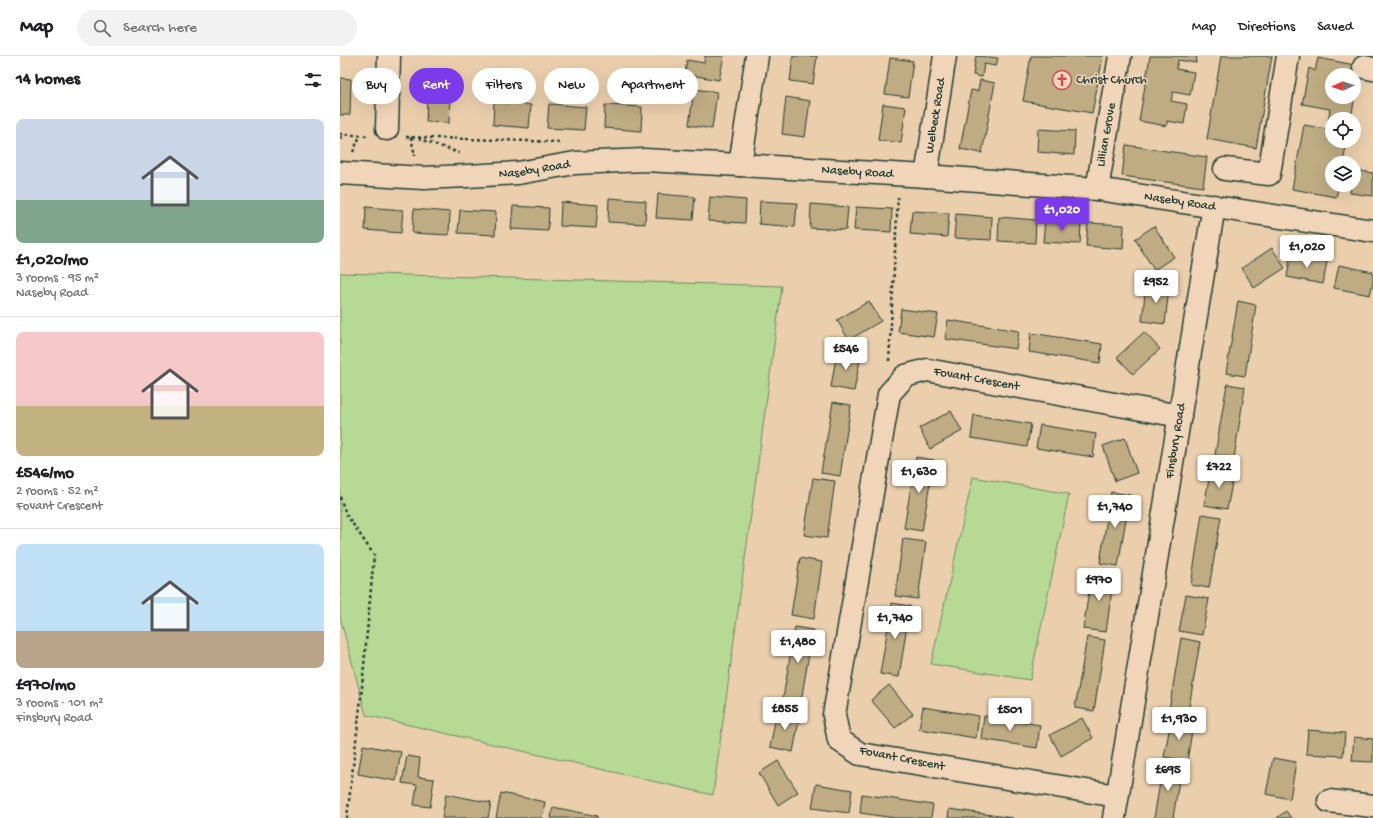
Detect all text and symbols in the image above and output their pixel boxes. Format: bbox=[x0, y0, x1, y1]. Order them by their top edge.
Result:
search box bbox=[77, 10, 357, 46]
text: Map bbox=[20, 16, 53, 39]
icon: search bbox=[91, 17, 113, 39]
text: Search here bbox=[123, 19, 197, 37]
text: Map bbox=[1192, 19, 1216, 36]
text: Directions bbox=[1238, 19, 1295, 36]
text: Saved bbox=[1317, 19, 1353, 36]
chip: Buy bbox=[352, 68, 401, 104]
chip: Rent bbox=[409, 68, 464, 104]
chip: Filters bbox=[472, 68, 536, 104]
chip: New bbox=[544, 68, 599, 104]
chip: Apartment bbox=[607, 68, 698, 104]
north arrow bbox=[1325, 68, 1361, 104]
map controls bbox=[1325, 68, 1361, 192]
icon: filters bbox=[302, 69, 324, 91]
church icon: Christ Church bbox=[1051, 69, 1073, 91]
text: 14 homes bbox=[16, 70, 80, 90]
place label: Christ Church bbox=[1076, 73, 1147, 88]
street label: Welbeck Road bbox=[922, 76, 949, 154]
street label: Lillian Grove bbox=[1093, 101, 1119, 168]
button: locate bbox=[1325, 112, 1361, 148]
icon: home bbox=[134, 145, 206, 217]
street label: Naseby Road bbox=[498, 156, 573, 182]
button: layers bbox=[1325, 156, 1361, 192]
street label: Naseby Road bbox=[821, 162, 895, 182]
street label: Naseby Road bbox=[1143, 189, 1218, 215]
pin: £1,020 bbox=[1029, 198, 1095, 232]
text: £1,020 bbox=[1044, 203, 1080, 218]
pin: £1,020 bbox=[1274, 235, 1340, 269]
text: £1,020 bbox=[1289, 240, 1325, 255]
text: £1,020/mo bbox=[16, 251, 88, 271]
pin: £952 bbox=[1132, 270, 1180, 304]
text: 3 rooms · 95 m² bbox=[16, 271, 99, 286]
text: £952 bbox=[1143, 275, 1169, 290]
text: Naseby Road bbox=[16, 286, 88, 301]
pin: £546 bbox=[822, 337, 870, 371]
text: £546 bbox=[833, 342, 859, 357]
icon: home bbox=[134, 358, 206, 430]
street label: Fovant Crescent bbox=[931, 364, 1022, 394]
street label: Finsbury Road bbox=[1162, 401, 1189, 481]
pin: £722 bbox=[1195, 455, 1243, 489]
pin: £1,630 bbox=[886, 460, 952, 494]
text: £722 bbox=[1206, 460, 1232, 475]
text: £546/mo bbox=[16, 464, 74, 484]
text: £1,630 bbox=[901, 465, 937, 480]
text: 2 rooms · 52 m² bbox=[16, 484, 98, 499]
pin: £1,740 bbox=[1082, 495, 1148, 529]
text: Fovant Crescent bbox=[16, 499, 103, 514]
text: £1,740 bbox=[1097, 500, 1133, 515]
pin: £970 bbox=[1075, 568, 1123, 602]
icon: home bbox=[134, 570, 206, 642]
text: £970 bbox=[1086, 573, 1112, 588]
pin: £1,740 bbox=[862, 606, 928, 640]
text: £1,740 bbox=[877, 611, 913, 626]
pin: £1,480 bbox=[765, 630, 831, 664]
text: £1,480 bbox=[780, 635, 816, 650]
text: £970/mo bbox=[16, 676, 76, 696]
text: 3 rooms · 101 m² bbox=[16, 696, 104, 711]
pin: £855 bbox=[761, 697, 809, 731]
pin: £501 bbox=[986, 698, 1034, 732]
text: £855 bbox=[772, 702, 798, 717]
text: £501 bbox=[997, 703, 1023, 718]
pin: £1,930 bbox=[1146, 707, 1212, 741]
text: Finsbury Road bbox=[16, 711, 92, 726]
text: £1,930 bbox=[1161, 712, 1197, 727]
street label: Fovant Crescent bbox=[857, 743, 948, 775]
pin: £695 bbox=[1144, 758, 1192, 792]
text: £695 bbox=[1155, 763, 1181, 778]

